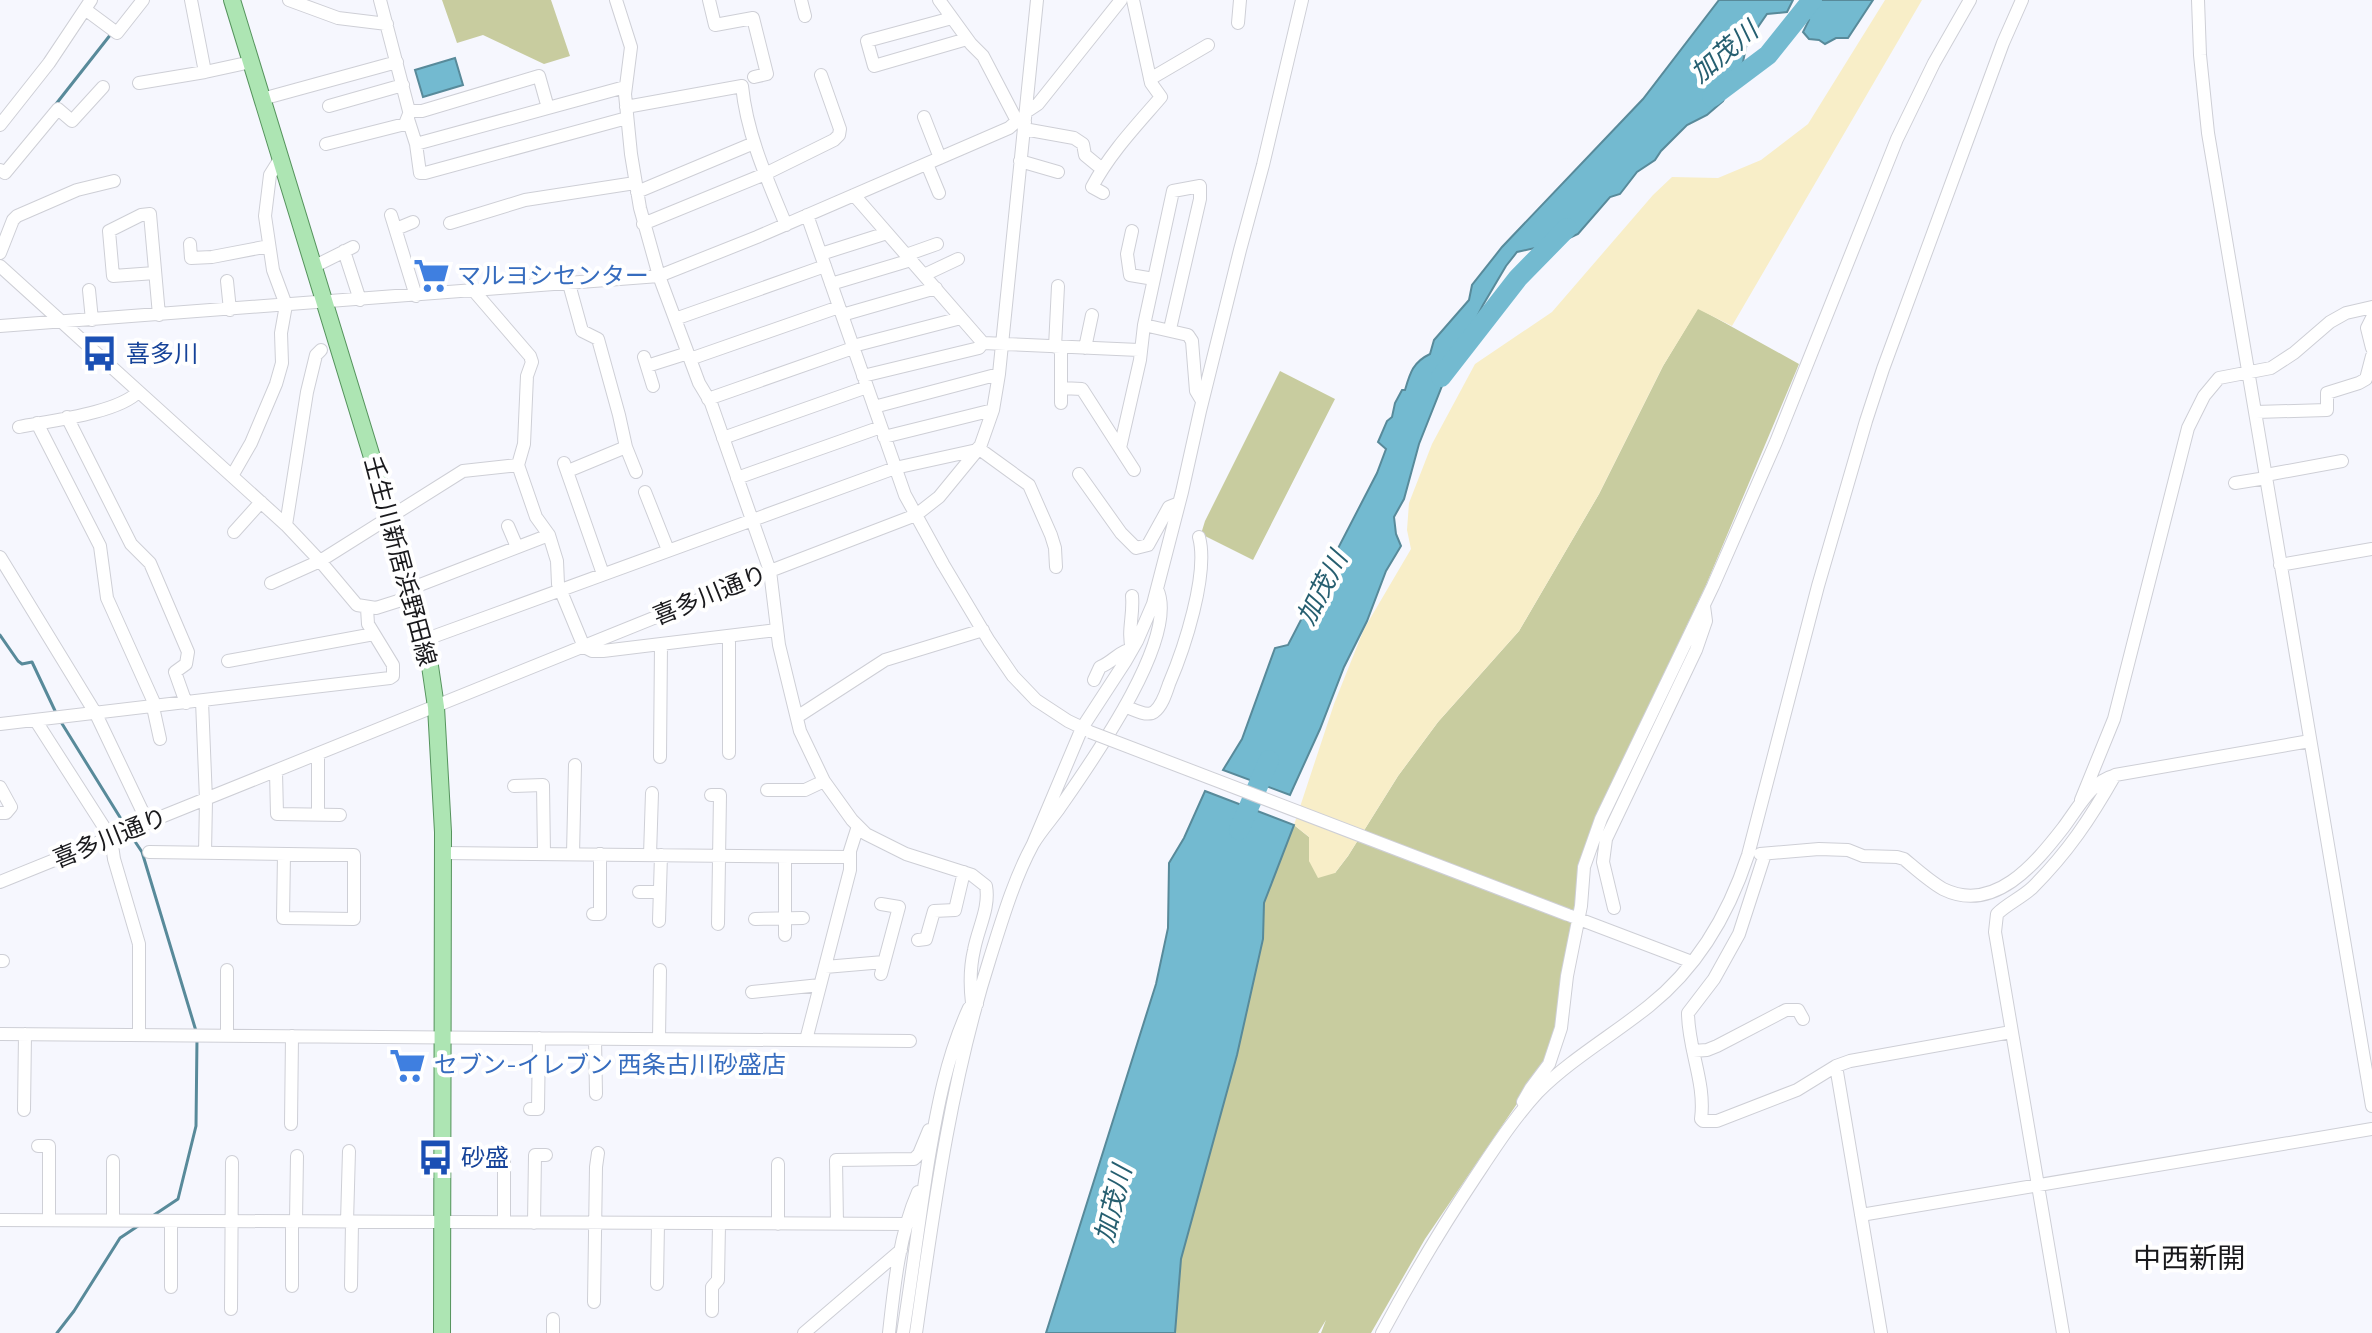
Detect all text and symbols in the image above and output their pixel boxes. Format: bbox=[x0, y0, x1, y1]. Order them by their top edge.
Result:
water label: 加茂川 bbox=[1684, 14, 1766, 89]
supermarket icon: マルヨシセンター bbox=[412, 257, 450, 295]
place label: マルヨシセンター bbox=[457, 262, 649, 290]
bus stop icon: 喜多川 bbox=[81, 335, 119, 373]
place label: 喜多川 bbox=[126, 340, 198, 368]
street label: 壬生川新居浜野田線 bbox=[359, 453, 441, 669]
water label: 加茂川 bbox=[1291, 544, 1355, 630]
street label: 喜多川通り bbox=[649, 560, 771, 630]
street label: 喜多川通り bbox=[49, 803, 171, 873]
supermarket icon: セブン-イレブン 西条古川砂盛店 bbox=[389, 1046, 427, 1084]
place label: セブン-イレブン 西条古川砂盛店 bbox=[434, 1051, 786, 1079]
bus stop icon: 砂盛 bbox=[416, 1139, 454, 1177]
place label: 砂盛 bbox=[461, 1144, 509, 1172]
water label: 加茂川 bbox=[1089, 1160, 1139, 1246]
district label: 中西新開 bbox=[2133, 1242, 2245, 1275]

